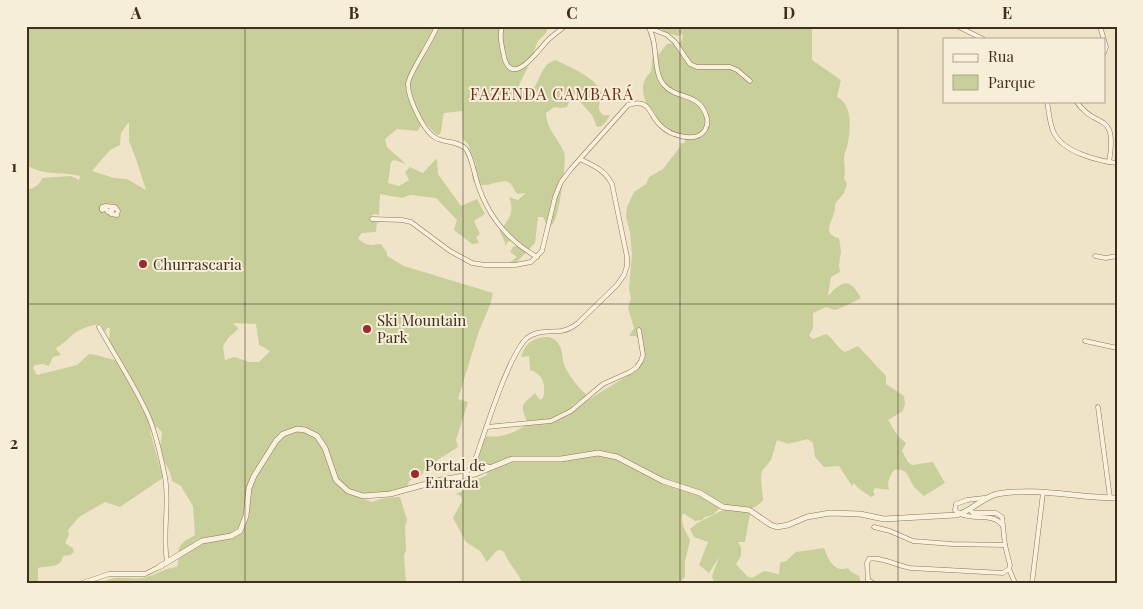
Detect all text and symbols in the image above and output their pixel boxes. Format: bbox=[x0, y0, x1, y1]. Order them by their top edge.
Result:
text: A bbox=[130, 2, 142, 23]
text: B bbox=[349, 2, 360, 23]
text: C bbox=[566, 2, 578, 23]
text: D bbox=[783, 2, 795, 23]
text: E bbox=[1002, 2, 1012, 23]
legend bbox=[943, 38, 1106, 102]
text: Rua bbox=[988, 46, 1014, 66]
text: Parque bbox=[988, 72, 1035, 92]
district label: FAZENDA CAMBARÁ bbox=[470, 83, 634, 104]
text: 1 bbox=[11, 155, 17, 176]
place label: Churrascaria bbox=[153, 254, 242, 274]
marker: Churrascaria bbox=[137, 258, 149, 270]
place label: Ski Mountain Park bbox=[377, 310, 466, 347]
marker: Ski Mountain Park bbox=[361, 323, 373, 335]
text: 2 bbox=[10, 432, 18, 453]
place label: Portal de Entrada bbox=[425, 455, 486, 492]
marker: Portal de Entrada bbox=[409, 468, 421, 480]

